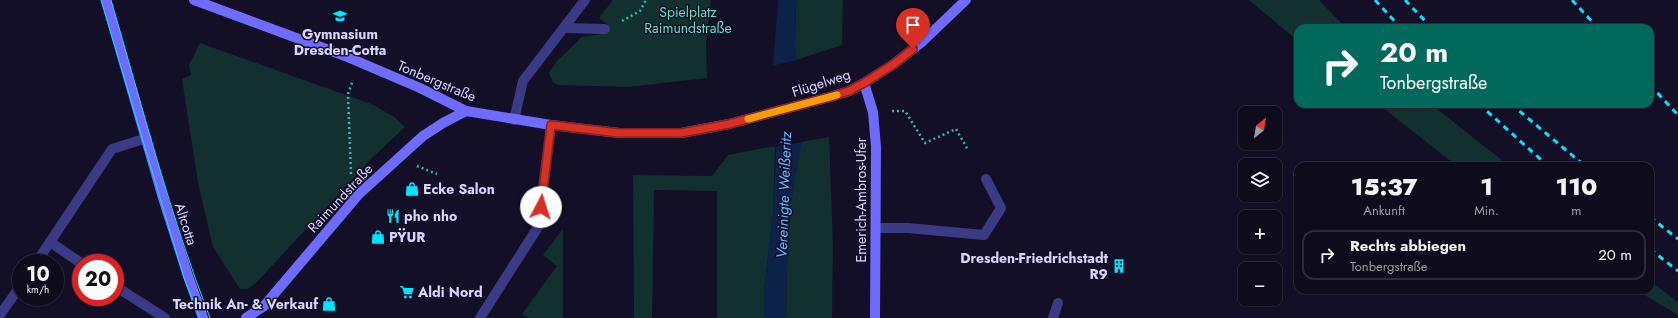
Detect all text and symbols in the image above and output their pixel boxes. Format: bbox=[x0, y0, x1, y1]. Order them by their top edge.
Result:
park label: Spielplatz Raimundstraße bbox=[644, 2, 732, 38]
school or university icon: Gymnasium Dresden-Cotta bbox=[332, 8, 348, 24]
pin bbox=[896, 8, 930, 49]
icon: arrive bbox=[902, 14, 924, 36]
place label: Gymnasium Dresden-Cotta bbox=[294, 24, 386, 60]
text: 20 m bbox=[1380, 32, 1448, 73]
icon: right bbox=[1314, 40, 1366, 92]
street label: Tonbergstraße bbox=[395, 55, 479, 107]
street label: Flügelweg bbox=[789, 64, 853, 102]
text: Tonbergstraße bbox=[1380, 70, 1487, 96]
north arrow bbox=[1238, 106, 1282, 150]
map controls bbox=[1238, 106, 1282, 306]
water label: Vereinigte Weißeritz bbox=[771, 130, 797, 259]
street label: Emerich-Ambros-Ufer bbox=[851, 137, 871, 263]
button: layers bbox=[1238, 158, 1282, 202]
street label: Raimundstraße bbox=[303, 159, 377, 237]
text: 15:37 bbox=[1351, 169, 1417, 204]
text: 1 bbox=[1480, 169, 1493, 204]
text: 110 bbox=[1556, 169, 1597, 204]
place label: Ecke Salon bbox=[423, 179, 495, 199]
shop icon: Ecke Salon bbox=[404, 181, 420, 197]
position arrow bbox=[520, 186, 562, 228]
street label: Altcotta bbox=[170, 200, 202, 248]
text: Ankunft bbox=[1363, 201, 1405, 220]
text: Min. bbox=[1474, 201, 1499, 220]
text: m bbox=[1571, 201, 1581, 220]
place label: pho nho bbox=[404, 206, 457, 226]
restaurant icon: pho nho bbox=[385, 208, 401, 224]
button: + bbox=[1238, 210, 1282, 254]
place label: PŸUR bbox=[389, 227, 425, 247]
shop icon: PŸUR bbox=[370, 229, 386, 245]
text: Rechts abbiegen bbox=[1350, 235, 1466, 257]
icon: right bbox=[1316, 244, 1338, 266]
text: 20 m bbox=[1598, 244, 1632, 266]
place label: Dresden-Friedrichstadt R9 bbox=[960, 248, 1109, 284]
speed limit sign: 20 bbox=[72, 254, 124, 306]
text: Tonbergstraße bbox=[1350, 257, 1428, 276]
building icon: Dresden-Friedrichstadt R9 bbox=[1111, 258, 1127, 274]
text: 10 bbox=[26, 260, 50, 289]
button: − bbox=[1238, 262, 1282, 306]
text: km/h bbox=[27, 282, 49, 297]
place label: Aldi Nord bbox=[417, 282, 483, 302]
supermarket icon: Aldi Nord bbox=[399, 284, 415, 300]
place label: Technik An- & Verkauf bbox=[173, 294, 319, 314]
shop icon: Technik An- & Verkauf bbox=[321, 296, 337, 312]

